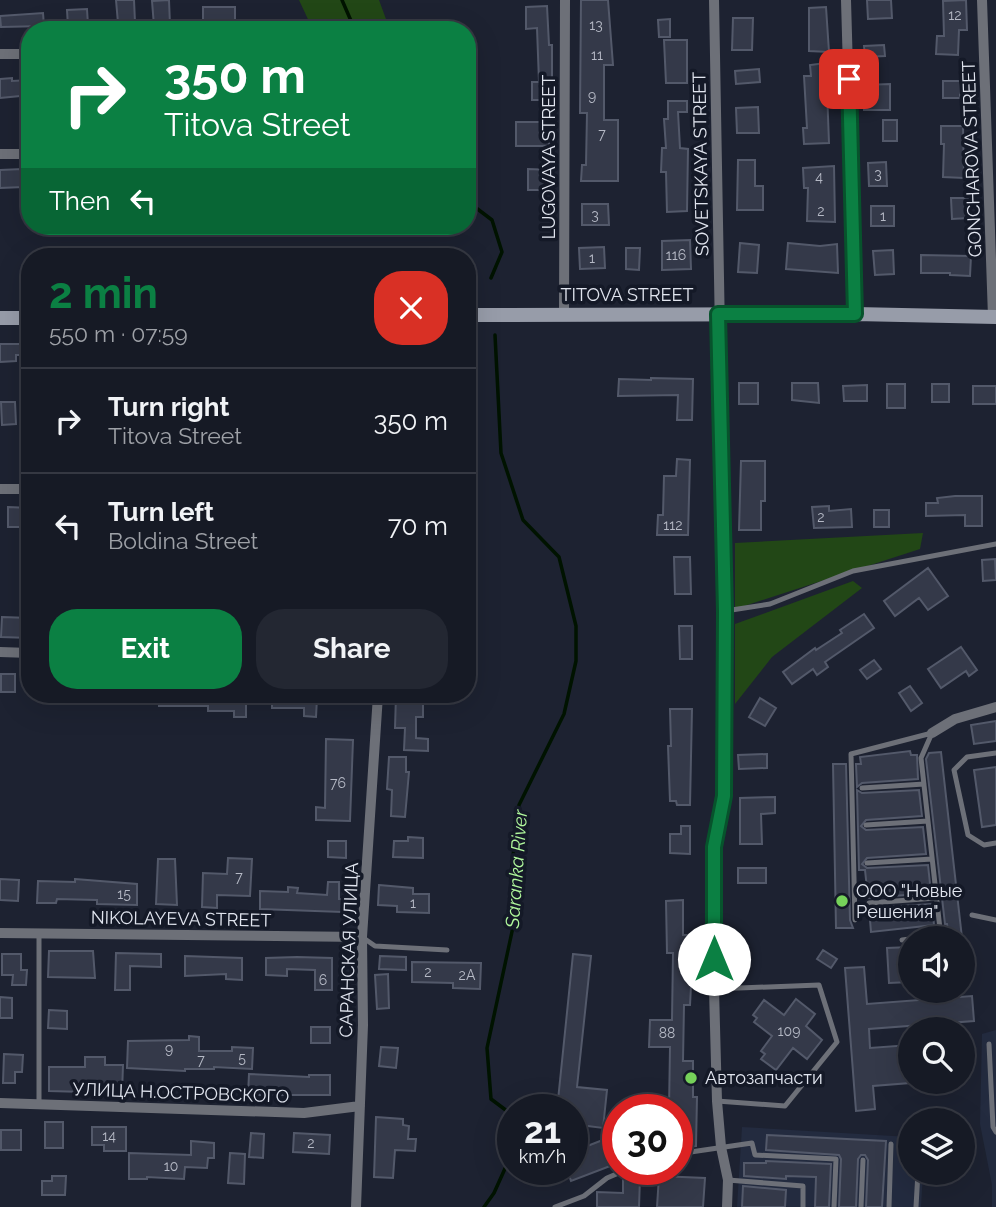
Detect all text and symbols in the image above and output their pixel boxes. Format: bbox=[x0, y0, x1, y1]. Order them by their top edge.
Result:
house number: 12 bbox=[948, 7, 962, 23]
house number: 13 bbox=[589, 17, 603, 33]
text: 350 m bbox=[164, 47, 306, 104]
house number: 11 bbox=[591, 47, 603, 63]
icon: right bbox=[49, 49, 140, 140]
pin bbox=[819, 49, 879, 109]
icon: arrive bbox=[830, 60, 868, 98]
street label: GONCHAROVA STREET bbox=[958, 60, 985, 258]
street label: SOVETSKAYA STREET bbox=[688, 72, 713, 256]
street label: LUGOVAYA STREET bbox=[538, 75, 559, 239]
house number: 9 bbox=[588, 88, 596, 104]
text: Titova Street bbox=[164, 106, 350, 143]
house number: 7 bbox=[598, 126, 606, 142]
house number: 3 bbox=[874, 166, 882, 182]
house number: 4 bbox=[815, 169, 823, 185]
icon: left bbox=[124, 182, 162, 220]
text: Then bbox=[49, 186, 110, 216]
house number: 2 bbox=[817, 203, 825, 219]
house number: 3 bbox=[591, 207, 599, 223]
house number: 1 bbox=[880, 208, 886, 224]
house number: 116 bbox=[666, 247, 686, 263]
house number: 1 bbox=[589, 250, 595, 266]
text: 2 min bbox=[49, 269, 158, 318]
button: close bbox=[374, 271, 448, 345]
street label: TITOVA STREET bbox=[561, 284, 693, 305]
text: 550 m · 07:59 bbox=[49, 320, 188, 347]
text: Turn right bbox=[108, 392, 229, 422]
icon: right bbox=[49, 402, 87, 440]
text: 350 m bbox=[374, 406, 448, 436]
text: Titova Street bbox=[108, 422, 242, 449]
text: Turn left bbox=[108, 497, 214, 527]
icon: left bbox=[49, 507, 87, 545]
house number: 2 bbox=[817, 509, 825, 525]
text: 70 m bbox=[388, 511, 448, 541]
house number: 112 bbox=[663, 517, 683, 533]
text: Boldina Street bbox=[108, 527, 258, 554]
button: Exit bbox=[49, 609, 242, 689]
button: Share bbox=[256, 609, 448, 689]
house number: 76 bbox=[330, 775, 346, 791]
water label: Saranka River bbox=[501, 808, 531, 930]
street label: САРАНСКАЯ УЛИЦА bbox=[335, 862, 362, 1038]
house number: 7 bbox=[235, 869, 243, 885]
place label: ООО "Новые Решения" bbox=[856, 880, 963, 922]
house number: 15 bbox=[117, 886, 131, 902]
marker: ООО "Новые Решения" bbox=[834, 893, 850, 909]
house number: 1 bbox=[410, 895, 416, 911]
street label: NIKOLAYEVA STREET bbox=[91, 906, 271, 931]
position arrow bbox=[677, 922, 751, 996]
map controls bbox=[898, 926, 975, 1185]
button: sound bbox=[898, 926, 975, 1003]
house number: 2 bbox=[424, 964, 432, 980]
house number: 2А bbox=[459, 967, 476, 983]
house number: 6 bbox=[319, 972, 327, 988]
button: search bbox=[898, 1017, 975, 1094]
house number: 109 bbox=[778, 1023, 800, 1039]
house number: 88 bbox=[659, 1025, 675, 1041]
house number: 9 bbox=[165, 1041, 173, 1057]
house number: 5 bbox=[238, 1050, 246, 1066]
house number: 7 bbox=[197, 1052, 205, 1068]
place label: Автозапчасти bbox=[705, 1067, 823, 1088]
marker: Автозапчасти bbox=[683, 1070, 699, 1086]
street label: УЛИЦА Н.ОСТРОВСКОГО bbox=[72, 1078, 290, 1107]
speed limit sign: 30 bbox=[602, 1094, 693, 1185]
button: layers bbox=[898, 1108, 975, 1185]
text: 21 bbox=[524, 1110, 561, 1151]
house number: 14 bbox=[102, 1128, 116, 1144]
house number: 2 bbox=[307, 1135, 315, 1151]
text: km/h bbox=[519, 1146, 566, 1167]
house number: 10 bbox=[164, 1158, 178, 1174]

